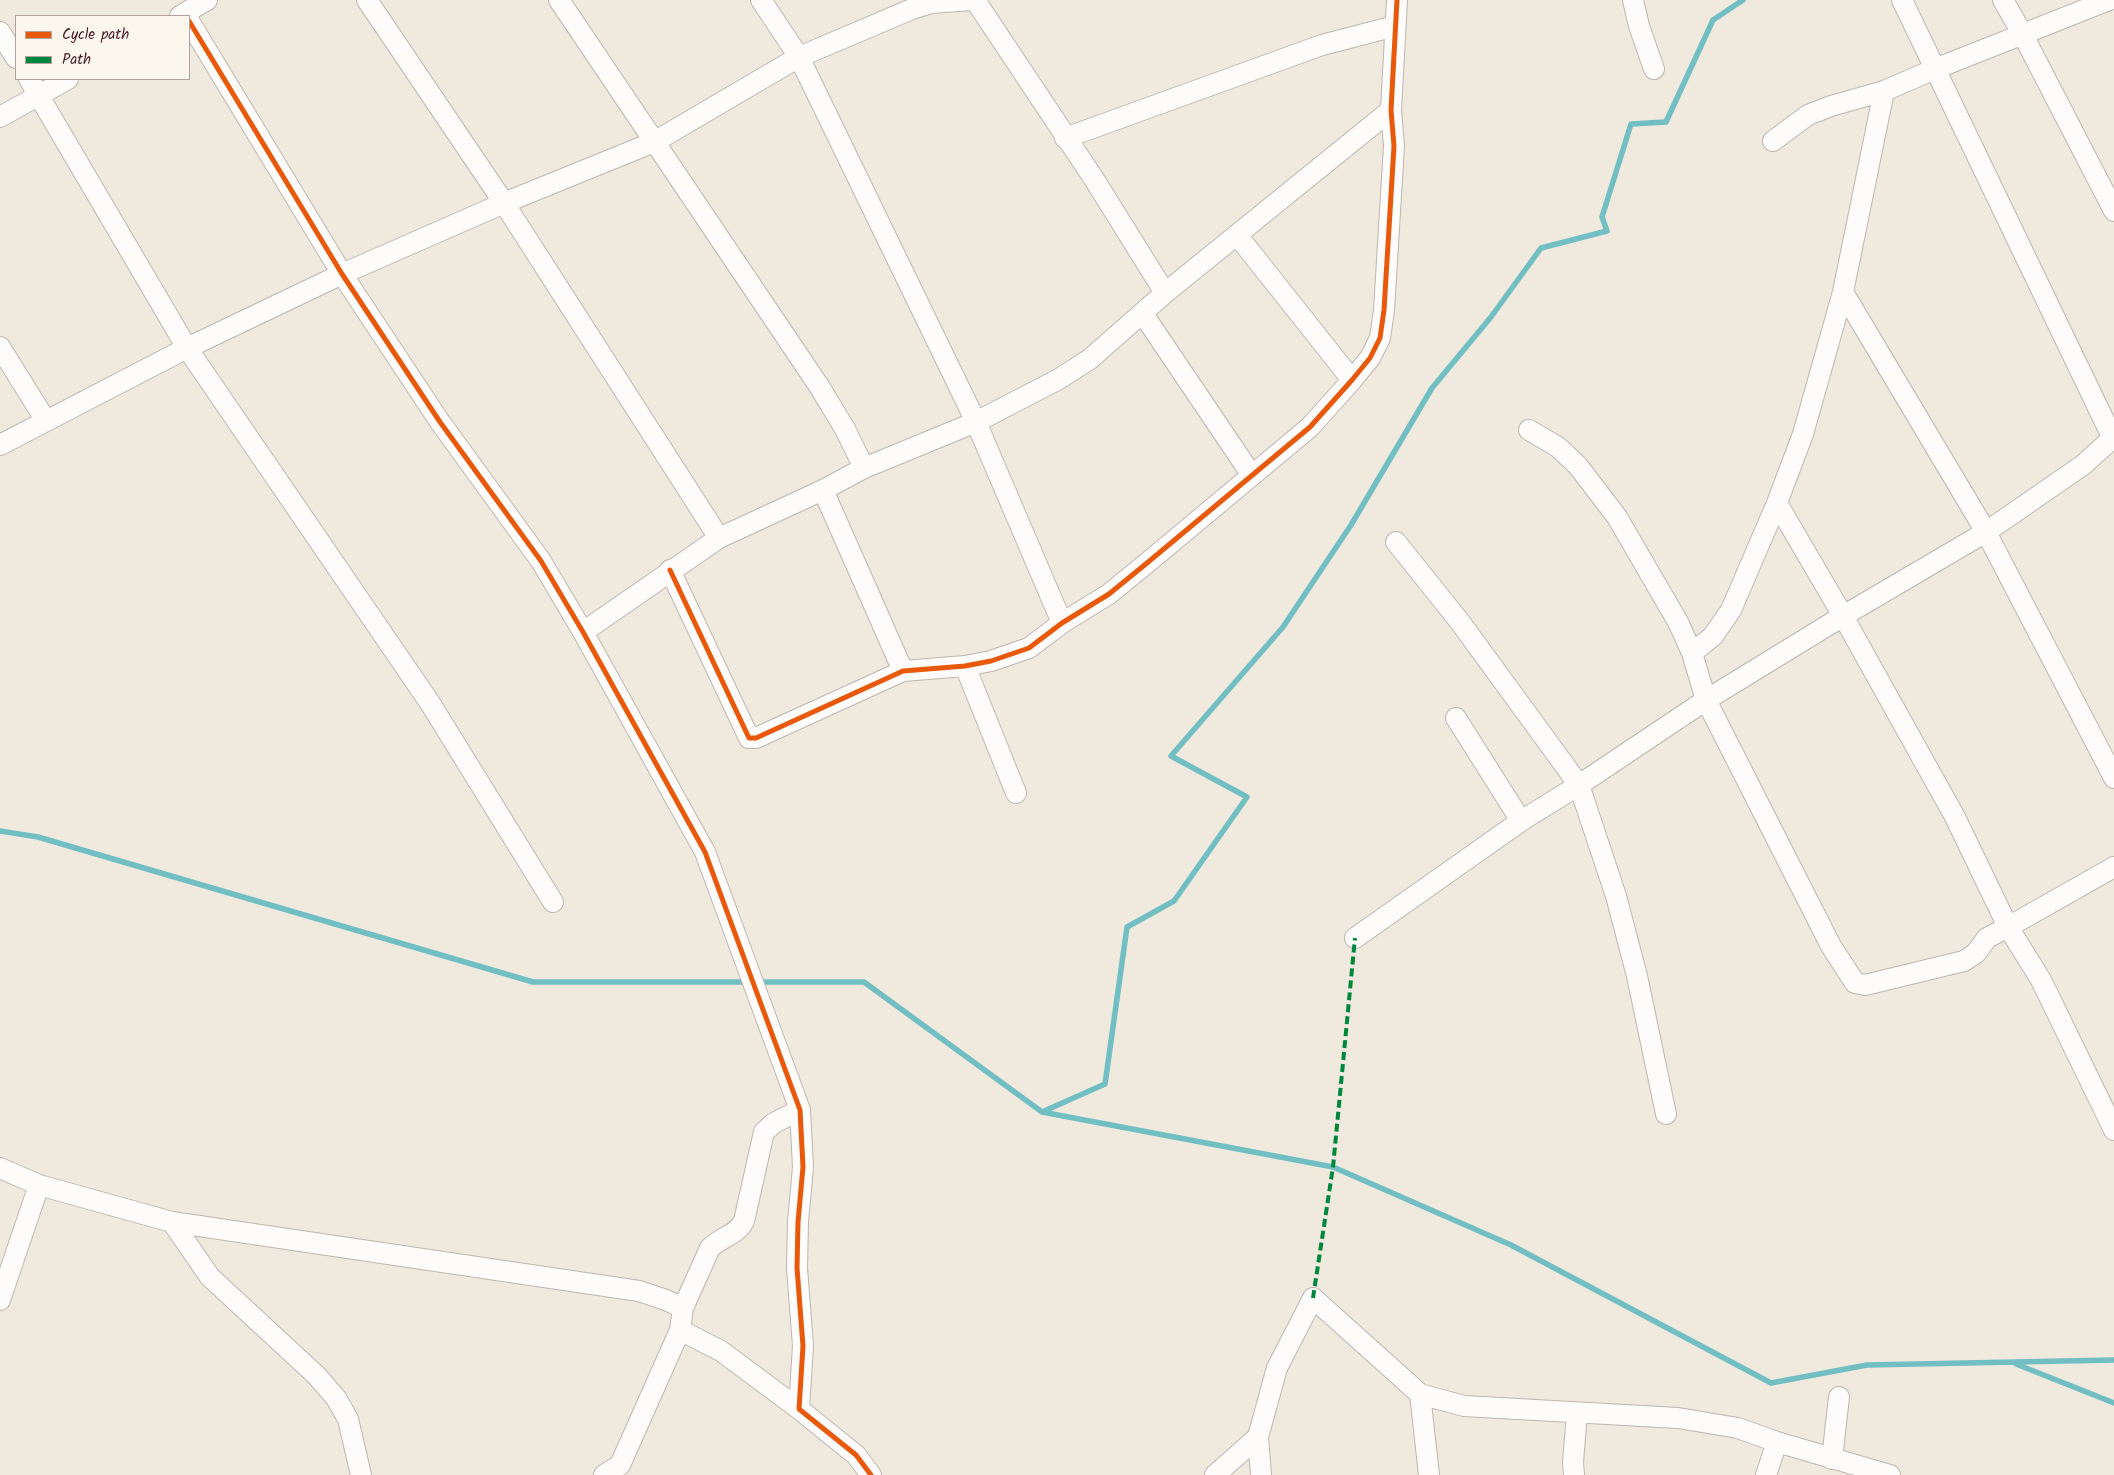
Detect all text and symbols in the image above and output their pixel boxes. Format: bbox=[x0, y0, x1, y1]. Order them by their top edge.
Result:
legend bbox=[15, 15, 190, 80]
text: Cycle path bbox=[62, 23, 129, 47]
text: Path bbox=[62, 48, 91, 72]

